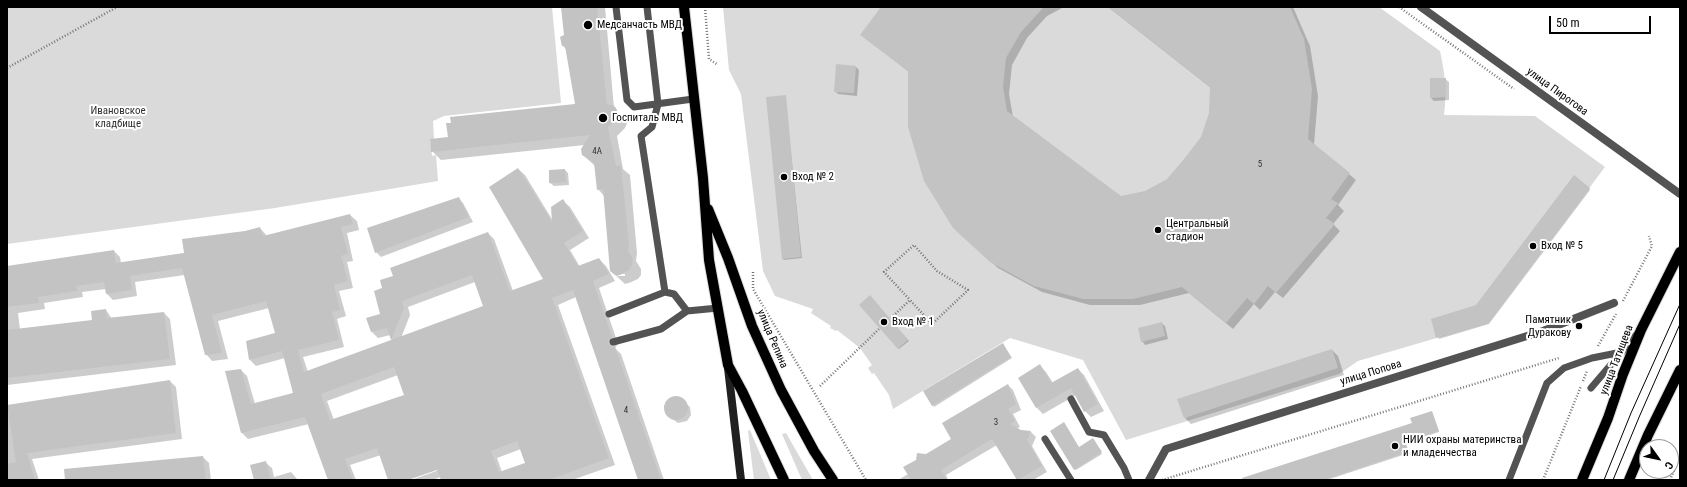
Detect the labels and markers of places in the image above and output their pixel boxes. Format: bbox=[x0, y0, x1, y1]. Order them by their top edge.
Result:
place label: Медсанчасть МВД bbox=[597, 18, 682, 32]
marker: Медсанчасть МВД bbox=[582, 19, 594, 31]
place label: Госпиталь МВД bbox=[612, 111, 683, 125]
marker: Госпиталь МВД bbox=[597, 112, 609, 124]
place label: Вход № 2 bbox=[792, 170, 834, 184]
marker: Вход № 2 bbox=[779, 172, 789, 182]
place label: Центральный стадион bbox=[1166, 217, 1229, 243]
marker: Центральный стадион bbox=[1153, 225, 1163, 235]
place label: Вход № 5 bbox=[1541, 239, 1583, 253]
marker: Вход № 5 bbox=[1528, 241, 1538, 251]
place label: Памятник Дуракову bbox=[1525, 313, 1571, 339]
place label: Вход № 1 bbox=[892, 315, 934, 329]
marker: Вход № 1 bbox=[879, 317, 889, 327]
marker: Памятник Дуракову bbox=[1574, 321, 1584, 331]
place label: НИИ охраны материнства и младенчества bbox=[1403, 433, 1521, 459]
marker: НИИ охраны материнства и младенчества bbox=[1390, 441, 1400, 451]

